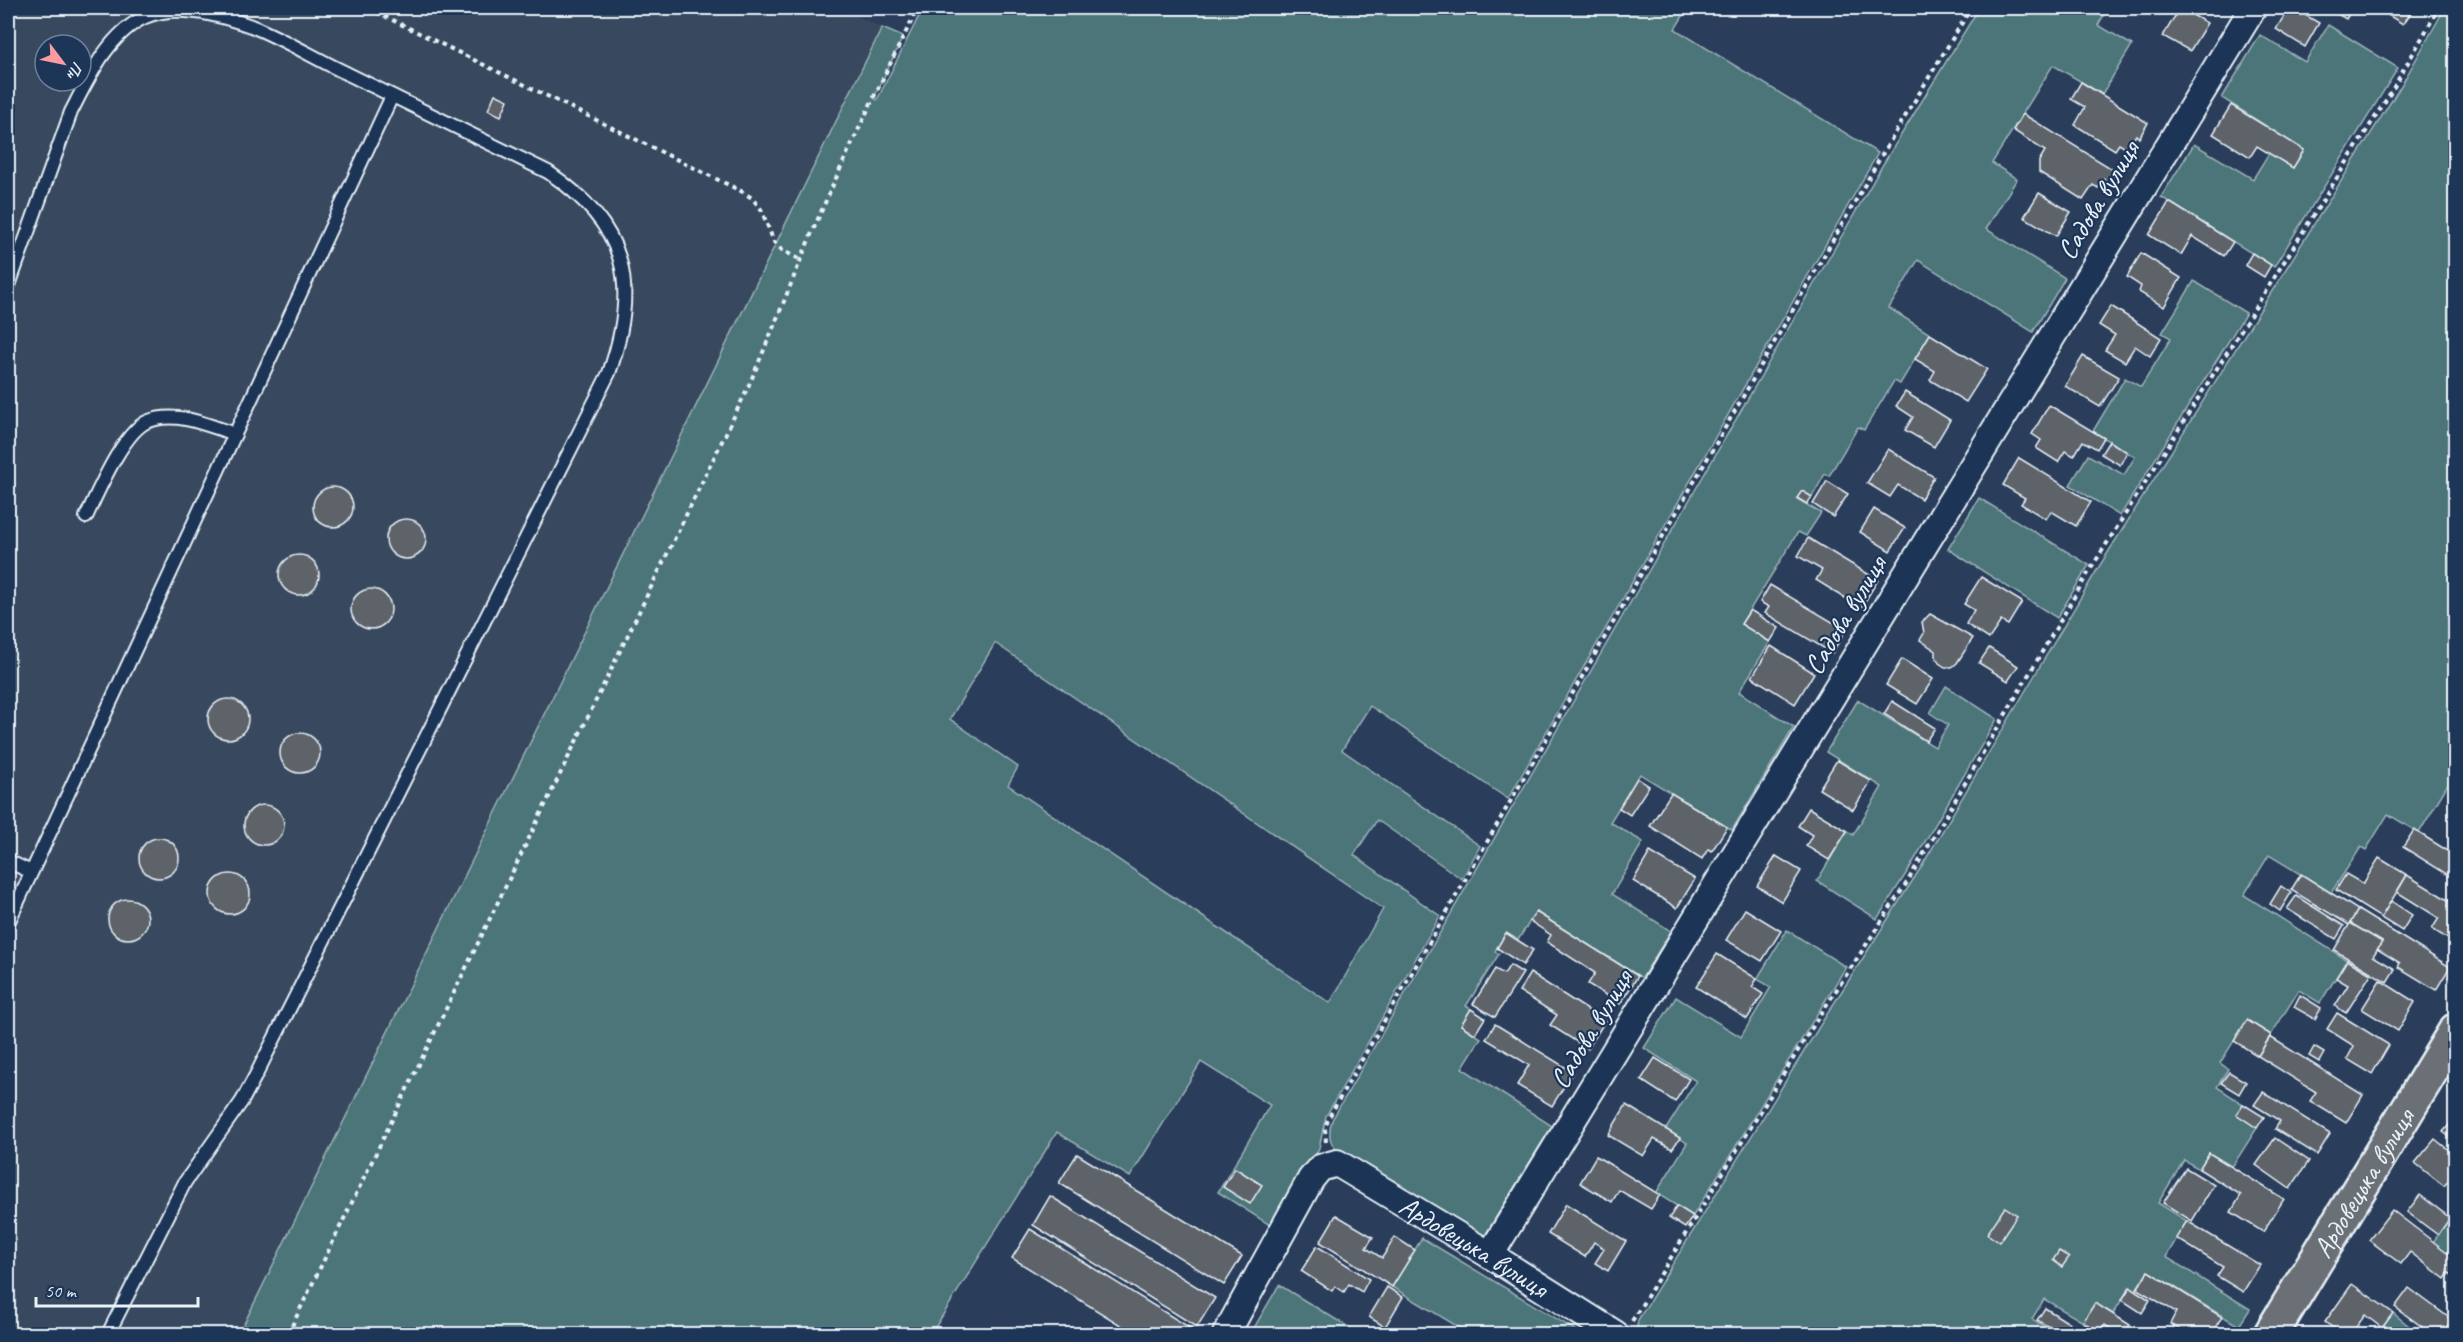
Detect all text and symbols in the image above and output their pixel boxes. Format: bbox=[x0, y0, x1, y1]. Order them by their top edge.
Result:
north arrow bbox=[33, 33, 93, 93]
text: Пн bbox=[61, 58, 88, 84]
street label: Садова вулиця bbox=[2049, 132, 2148, 266]
street label: Садова вулиця bbox=[1796, 547, 1895, 681]
street label: Садова вулиця bbox=[1542, 961, 1641, 1095]
street label: Ардовецька вулиця bbox=[2304, 1100, 2423, 1264]
street label: Ардовецька вулиця bbox=[1393, 1187, 1557, 1306]
scale bar bbox=[36, 1270, 198, 1308]
text: 50 m bbox=[45, 1280, 78, 1302]

